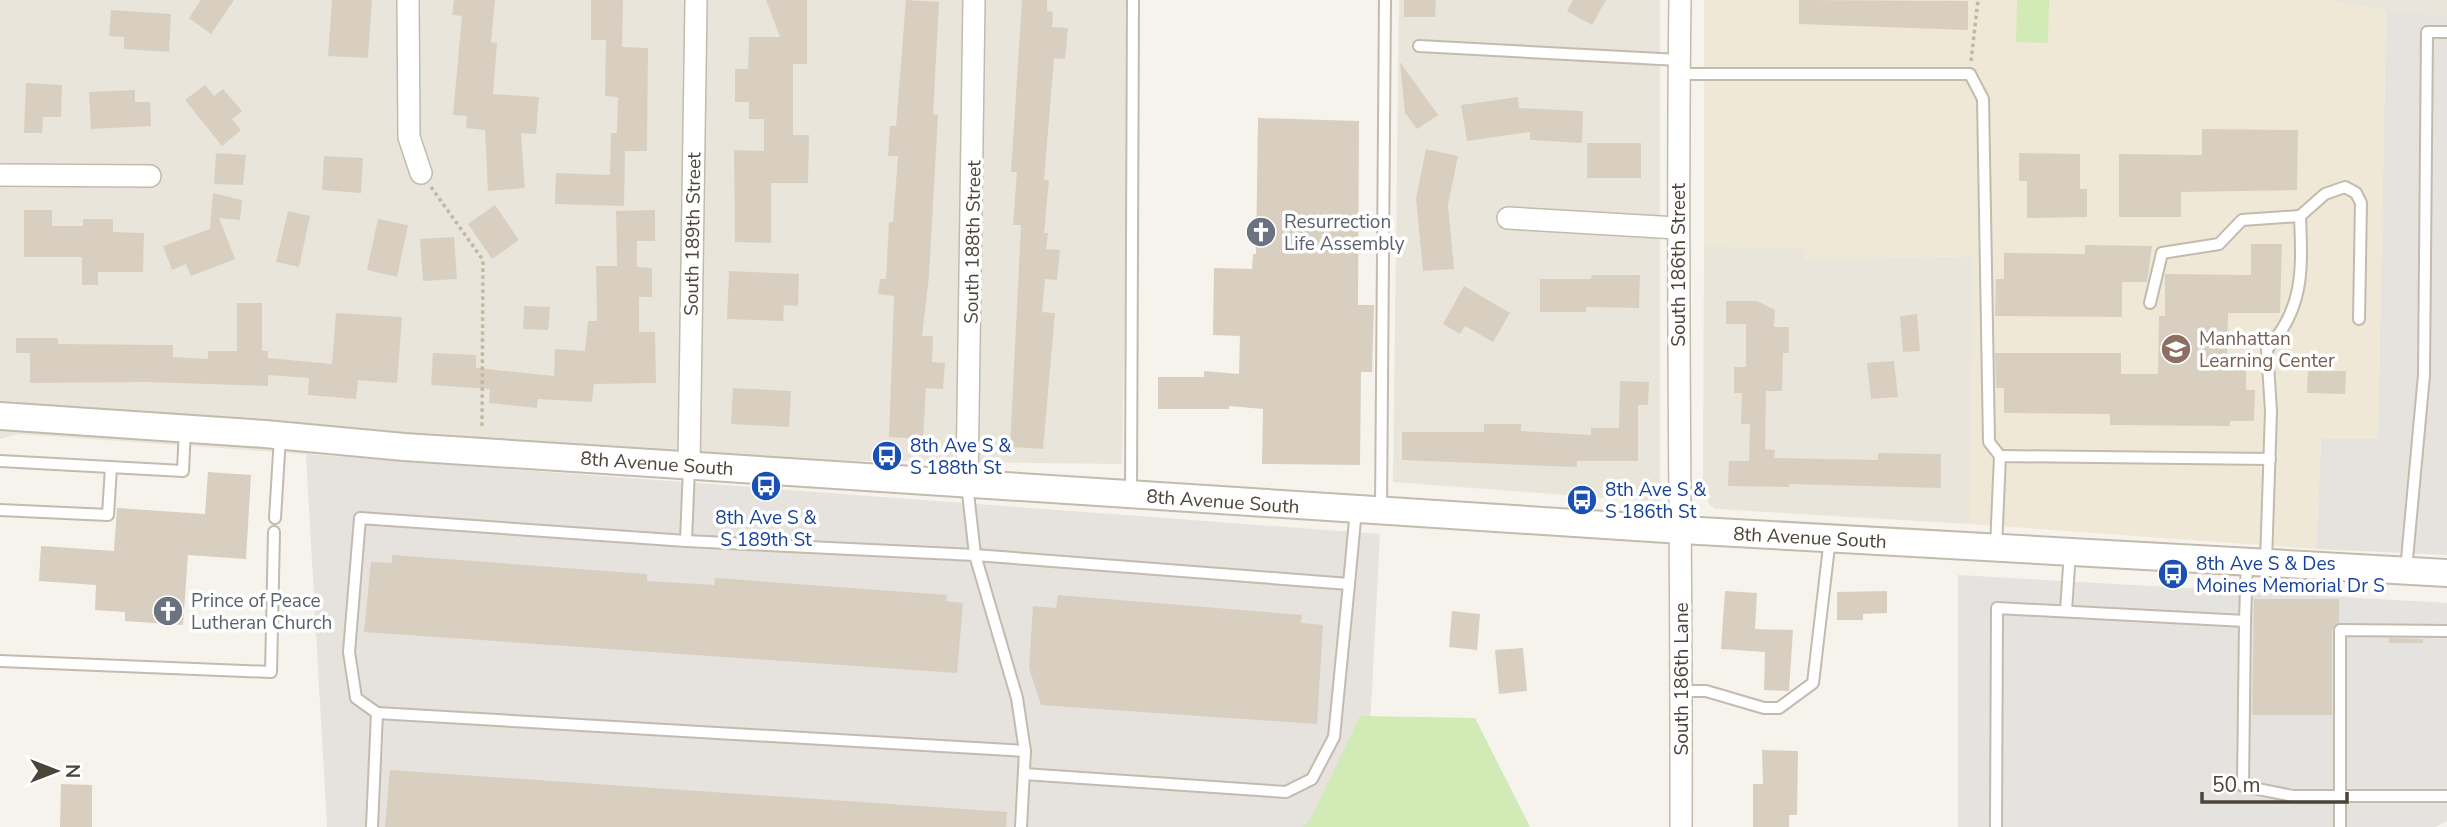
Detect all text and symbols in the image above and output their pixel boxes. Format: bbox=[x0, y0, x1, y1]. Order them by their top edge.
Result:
street label: South 189th Street bbox=[679, 152, 707, 316]
street label: South 188th Street bbox=[959, 160, 987, 324]
street label: South 186th Street bbox=[1666, 183, 1692, 347]
place label: Resurrection Life Assembly bbox=[1284, 209, 1405, 257]
church icon: Resurrection Life Assembly bbox=[1244, 215, 1278, 249]
place label: Manhattan Learning Center bbox=[2199, 326, 2335, 374]
school or university icon: Manhattan Learning Center bbox=[2159, 332, 2193, 366]
place label: 8th Ave S & S 188th St bbox=[910, 433, 1011, 481]
bus stop icon: 8th Ave S & S 188th St bbox=[870, 439, 904, 473]
street label: 8th Avenue South bbox=[579, 446, 734, 482]
bus stop icon: 8th Ave S & S 189th St bbox=[749, 469, 783, 503]
place label: 8th Ave S & S 186th St bbox=[1605, 477, 1706, 525]
bus stop icon: 8th Ave S & S 186th St bbox=[1565, 483, 1599, 517]
street label: 8th Avenue South bbox=[1145, 484, 1300, 520]
place label: 8th Ave S & S 189th St bbox=[715, 505, 817, 553]
street label: 8th Avenue South bbox=[1733, 521, 1887, 555]
place label: 8th Ave S & Des Moines Memorial Dr S bbox=[2196, 551, 2385, 599]
bus stop icon: 8th Ave S & Des Moines Memorial Dr S bbox=[2156, 557, 2190, 591]
place label: Prince of Peace Lutheran Church bbox=[191, 588, 332, 636]
church icon: Prince of Peace Lutheran Church bbox=[151, 594, 185, 628]
street label: South 186th Lane bbox=[1669, 602, 1695, 756]
north arrow bbox=[21, 736, 91, 806]
scale bar bbox=[2202, 760, 2347, 804]
text: N bbox=[59, 764, 85, 778]
text: 50 m bbox=[2212, 771, 2261, 799]

